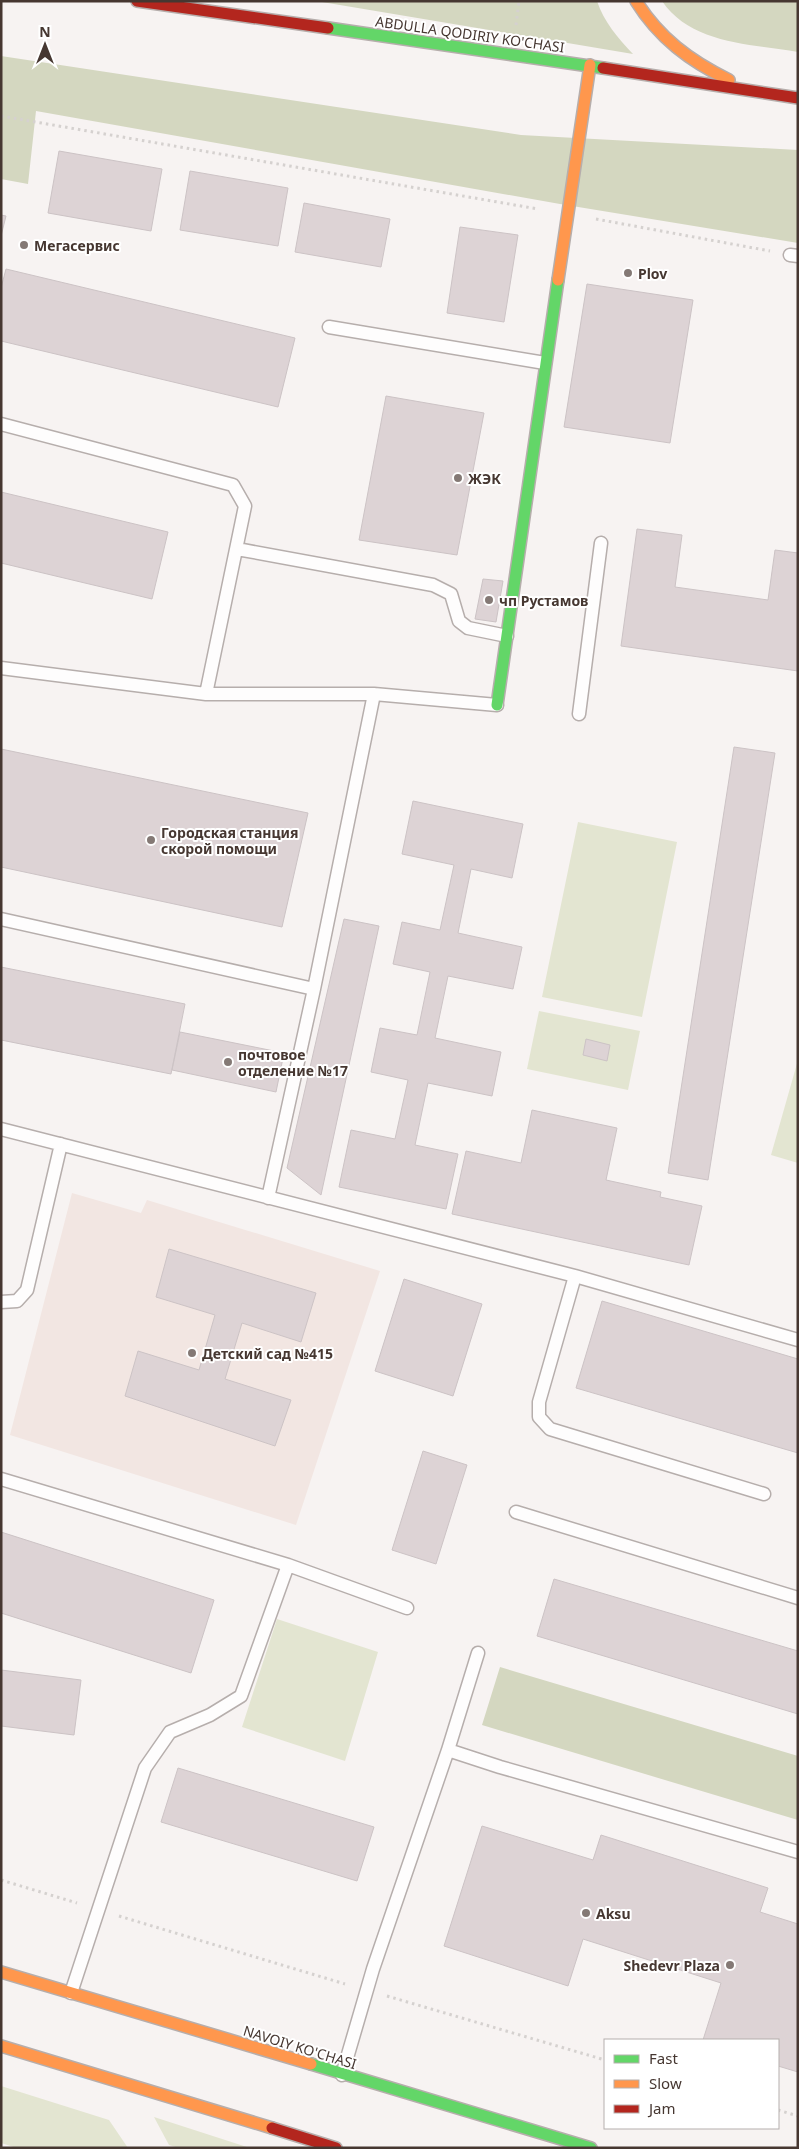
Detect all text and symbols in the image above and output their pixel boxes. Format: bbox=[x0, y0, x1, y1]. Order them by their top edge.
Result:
street label: ABDULLA QODIRIY KO'CHASI bbox=[374, 11, 566, 57]
north arrow bbox=[20, 20, 70, 70]
text: N bbox=[39, 22, 51, 41]
place label: Мегасервис bbox=[34, 236, 120, 255]
marker: Мегасервис bbox=[18, 239, 30, 251]
place label: Plov bbox=[638, 264, 667, 283]
marker: Plov bbox=[622, 267, 634, 279]
place label: ЖЭК bbox=[468, 469, 501, 488]
marker: ЖЭК bbox=[452, 472, 464, 484]
place label: чп Рустамов bbox=[499, 591, 588, 610]
marker: чп Рустамов bbox=[483, 594, 495, 606]
place label: Городская станция скорой помощи bbox=[161, 823, 298, 858]
marker: Городская станция скорой помощи bbox=[145, 834, 157, 846]
place label: почтовое отделение №17 bbox=[238, 1045, 348, 1080]
marker: почтовое отделение №17 bbox=[222, 1056, 234, 1068]
place label: Детский сад №415 bbox=[202, 1344, 333, 1363]
marker: Детский сад №415 bbox=[186, 1347, 198, 1359]
place label: Aksu bbox=[596, 1904, 631, 1923]
marker: Aksu bbox=[580, 1907, 592, 1919]
place label: Shedevr Plaza bbox=[623, 1956, 720, 1975]
marker: Shedevr Plaza bbox=[724, 1959, 736, 1971]
street label: NAVOIY KO'CHASI bbox=[241, 2021, 359, 2073]
legend bbox=[604, 2039, 779, 2129]
text: Fast bbox=[649, 2048, 678, 2068]
text: Slow bbox=[649, 2073, 682, 2093]
text: Jam bbox=[647, 2098, 676, 2118]

